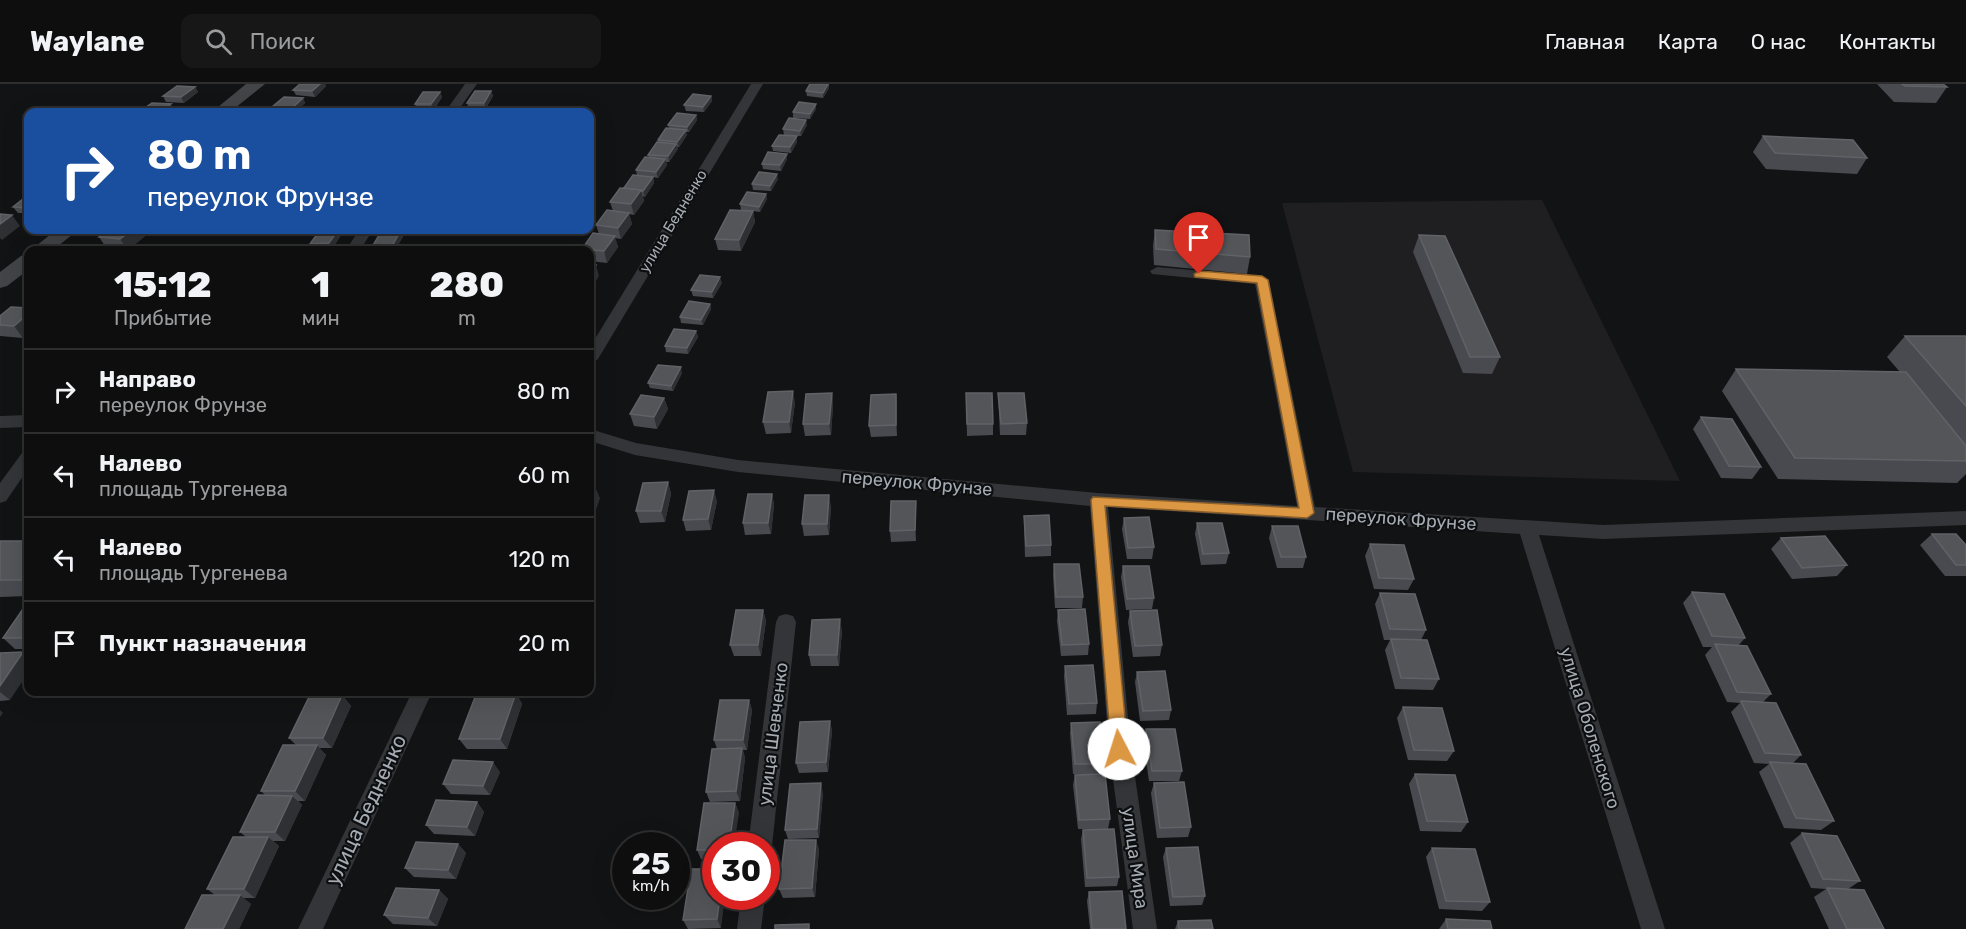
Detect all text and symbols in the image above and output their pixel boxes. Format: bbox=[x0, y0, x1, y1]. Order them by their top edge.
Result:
search box bbox=[181, 14, 601, 68]
text: Waylane bbox=[30, 25, 145, 58]
icon: search bbox=[202, 25, 235, 58]
text: Поиск bbox=[250, 28, 315, 55]
text: Главная bbox=[1545, 29, 1625, 54]
text: Карта bbox=[1658, 29, 1718, 54]
text: О нас bbox=[1751, 29, 1806, 54]
text: Контакты bbox=[1839, 29, 1936, 54]
text: 80 m bbox=[147, 130, 251, 180]
icon: right bbox=[48, 132, 126, 210]
street label: улица Бедненко bbox=[635, 166, 711, 276]
text: переулок Фрунзе bbox=[147, 181, 374, 213]
pin bbox=[1173, 212, 1224, 274]
icon: arrive bbox=[1182, 221, 1215, 254]
text: 15:12 bbox=[114, 263, 212, 306]
text: 1 bbox=[311, 263, 330, 306]
text: 280 bbox=[430, 263, 504, 306]
text: Прибытие bbox=[114, 306, 212, 330]
text: мин bbox=[302, 306, 340, 330]
text: m bbox=[458, 306, 476, 330]
text: Направо bbox=[99, 366, 196, 393]
icon: right bbox=[48, 375, 81, 408]
text: 80 m bbox=[517, 378, 570, 405]
text: переулок Фрунзе bbox=[99, 393, 267, 417]
text: Налево bbox=[99, 450, 182, 477]
icon: left bbox=[48, 459, 81, 492]
text: 60 m bbox=[518, 462, 570, 489]
street label: переулок Фрунзе bbox=[841, 465, 993, 501]
text: площадь Тургенева bbox=[99, 477, 288, 501]
street label: переулок Фрунзе bbox=[1325, 503, 1477, 535]
text: Налево bbox=[99, 534, 182, 561]
icon: left bbox=[48, 543, 81, 576]
text: 120 m bbox=[509, 546, 570, 573]
text: площадь Тургенева bbox=[99, 561, 288, 585]
icon: arrive bbox=[48, 627, 81, 660]
text: Пункт назначения bbox=[99, 630, 307, 657]
text: 20 m bbox=[518, 630, 570, 657]
street label: улица Оболенского bbox=[1555, 645, 1625, 811]
street label: улица Шевченко bbox=[753, 661, 793, 807]
position arrow bbox=[1087, 717, 1151, 781]
street label: улица Бедненко bbox=[320, 730, 411, 889]
street label: улица Мира bbox=[1117, 806, 1153, 910]
speed limit sign: 30 bbox=[702, 832, 780, 910]
text: 25 bbox=[632, 846, 670, 882]
text: km/h bbox=[632, 877, 670, 895]

